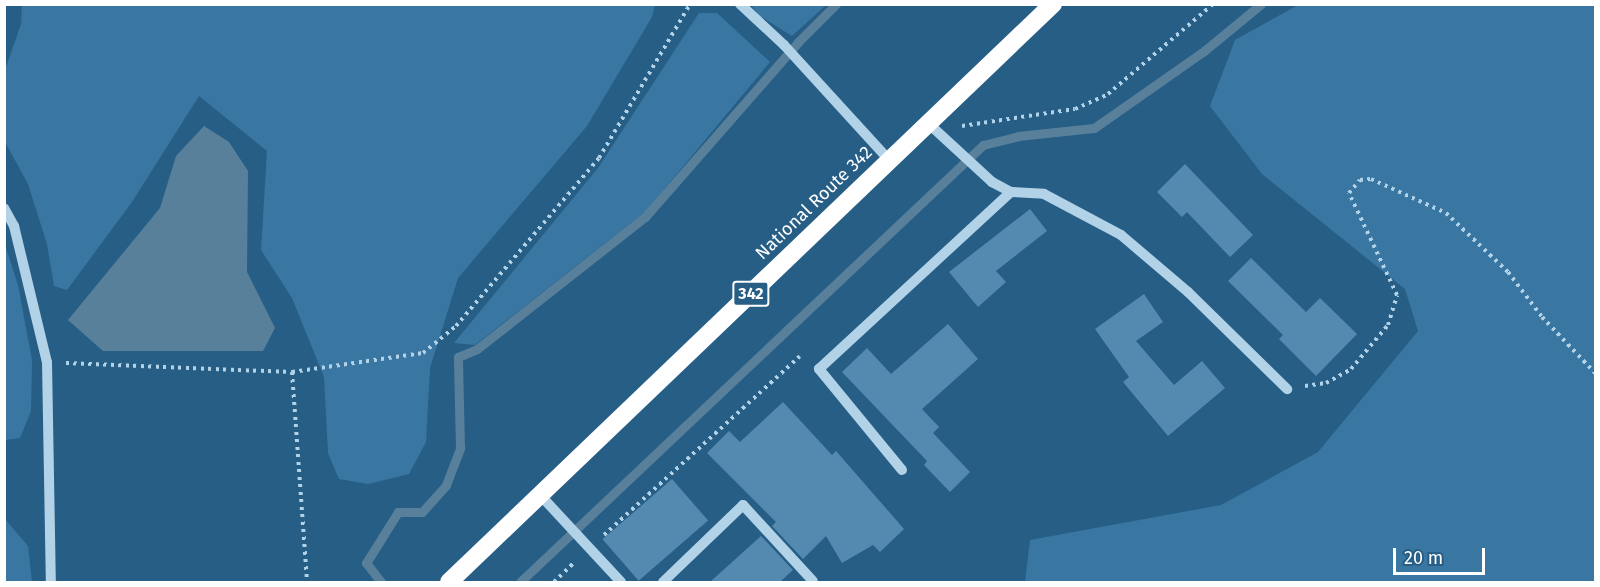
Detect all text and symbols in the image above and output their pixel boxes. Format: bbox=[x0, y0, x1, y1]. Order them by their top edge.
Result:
street label: National Route 342 bbox=[751, 142, 877, 264]
road number: 342 bbox=[732, 281, 771, 307]
scale bar bbox=[1396, 536, 1488, 574]
text: 20 m bbox=[1404, 547, 1443, 569]

